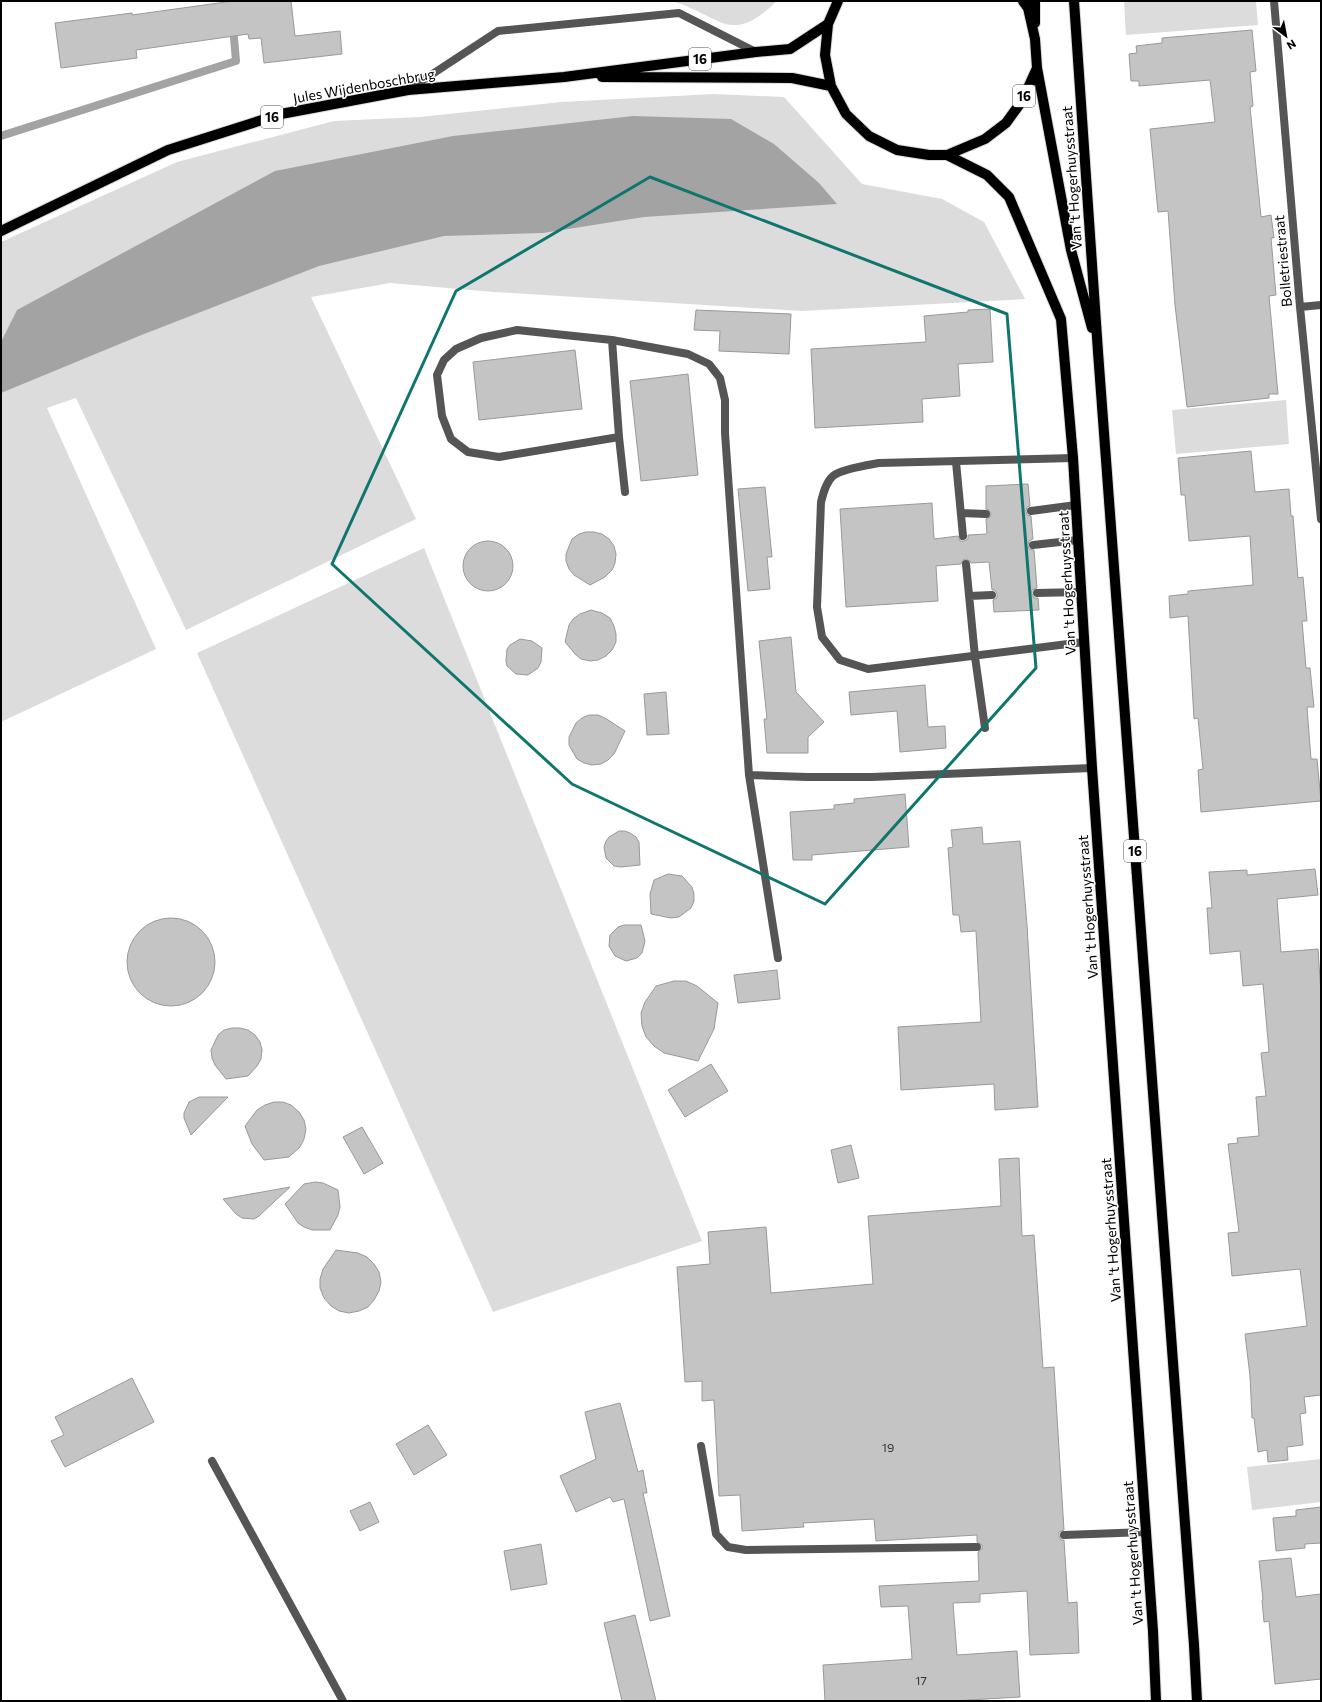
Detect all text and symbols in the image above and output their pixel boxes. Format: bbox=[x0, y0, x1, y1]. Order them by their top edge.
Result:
north arrow bbox=[1266, 16, 1306, 56]
text: N bbox=[1285, 37, 1299, 53]
road number: 16 bbox=[689, 48, 711, 70]
street label: Jules Wijdenboschbrug bbox=[292, 65, 437, 106]
road number: 16 bbox=[1013, 85, 1035, 107]
street label: Van 't Hogerhuysstraat bbox=[1058, 105, 1085, 251]
road number: 16 bbox=[261, 106, 283, 128]
street label: Bolletriestraat bbox=[1270, 214, 1295, 308]
street label: Van 't Hogerhuysstraat bbox=[1054, 510, 1079, 656]
street label: Van 't Hogerhuysstraat bbox=[1074, 834, 1101, 980]
road number: 16 bbox=[1124, 840, 1146, 862]
street label: Van 't Hogerhuysstraat bbox=[1097, 1157, 1124, 1303]
house number: 19 bbox=[882, 1440, 894, 1454]
street label: Van 't Hogerhuysstraat bbox=[1119, 1480, 1146, 1626]
house number: 17 bbox=[915, 1673, 927, 1687]

